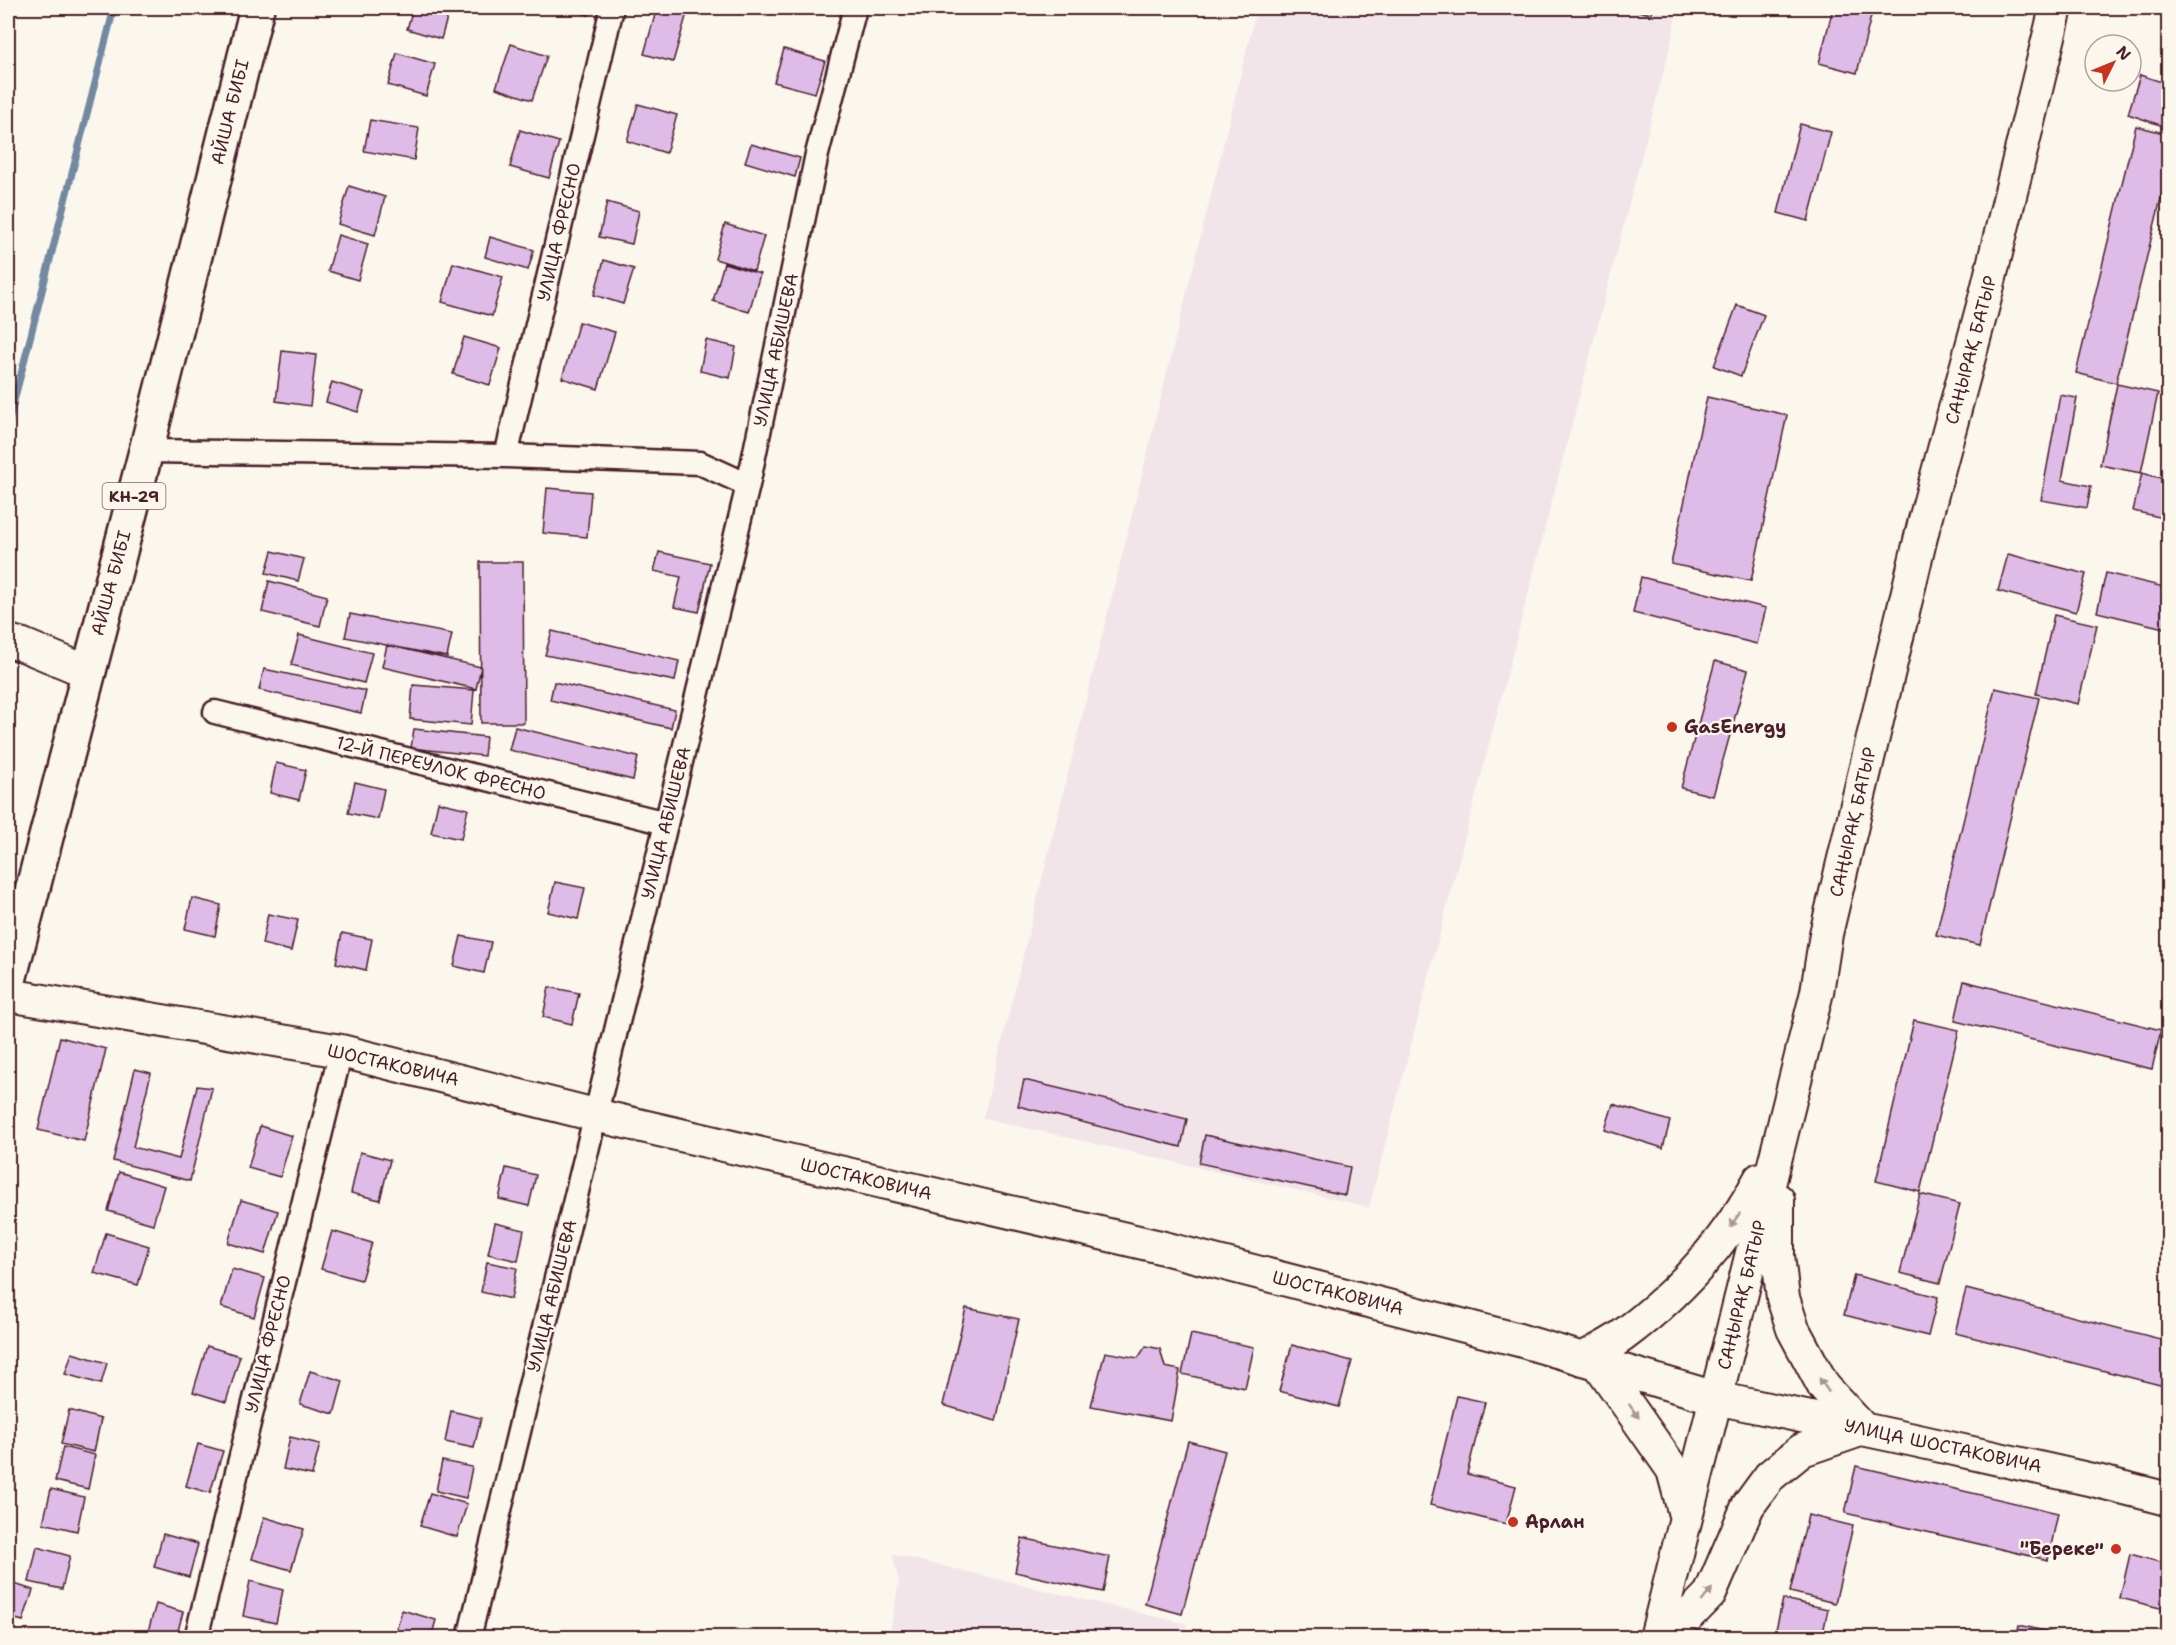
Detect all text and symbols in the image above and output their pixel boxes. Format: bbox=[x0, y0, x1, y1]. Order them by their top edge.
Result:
north arrow bbox=[2083, 33, 2143, 93]
text: N bbox=[2112, 41, 2136, 65]
street label: АЙША БИБІ bbox=[205, 57, 255, 167]
street label: УЛИЦА ФРЕСНО bbox=[531, 161, 587, 303]
street label: УЛИЦА АБИШЕВА bbox=[748, 271, 804, 429]
street label: САҢЫРАҚ БАТЫР bbox=[1940, 273, 2002, 427]
road number: КН-29 bbox=[102, 483, 166, 509]
street label: АЙША БИБІ bbox=[85, 528, 137, 638]
place label: GasEnergy bbox=[1684, 715, 1786, 739]
marker: GasEnergy bbox=[1665, 720, 1679, 734]
street label: 12-Й ПЕРЕУЛОК ФРЕСНО bbox=[334, 730, 548, 806]
street label: УЛИЦА АБИШЕВА bbox=[635, 744, 697, 902]
street label: САҢЫРАҚ БАТЫР bbox=[1824, 745, 1882, 899]
street label: ШОСТАКОВИЧА bbox=[325, 1038, 461, 1092]
street label: ШОСТАКОВИЧА bbox=[798, 1152, 934, 1206]
one-way arrow bbox=[1729, 1212, 1741, 1228]
street label: УЛИЦА АБИШЕВА bbox=[521, 1217, 583, 1375]
street label: САҢЫРАҚ БАТЫР bbox=[1712, 1218, 1772, 1372]
street label: ШОСТАКОВИЧА bbox=[1270, 1265, 1406, 1321]
street label: УЛИЦА ФРЕСНО bbox=[239, 1273, 297, 1415]
one-way arrow bbox=[1818, 1377, 1830, 1393]
one-way arrow bbox=[1628, 1403, 1640, 1419]
street label: УЛИЦА ШОСТАКОВИЧА bbox=[1842, 1413, 2044, 1479]
place label: Арлан bbox=[1525, 1510, 1585, 1534]
marker: Арлан bbox=[1506, 1515, 1520, 1529]
place label: "Береке" bbox=[2020, 1537, 2104, 1561]
marker: "Береке" bbox=[2109, 1542, 2123, 1556]
one-way arrow bbox=[1700, 1587, 1713, 1603]

